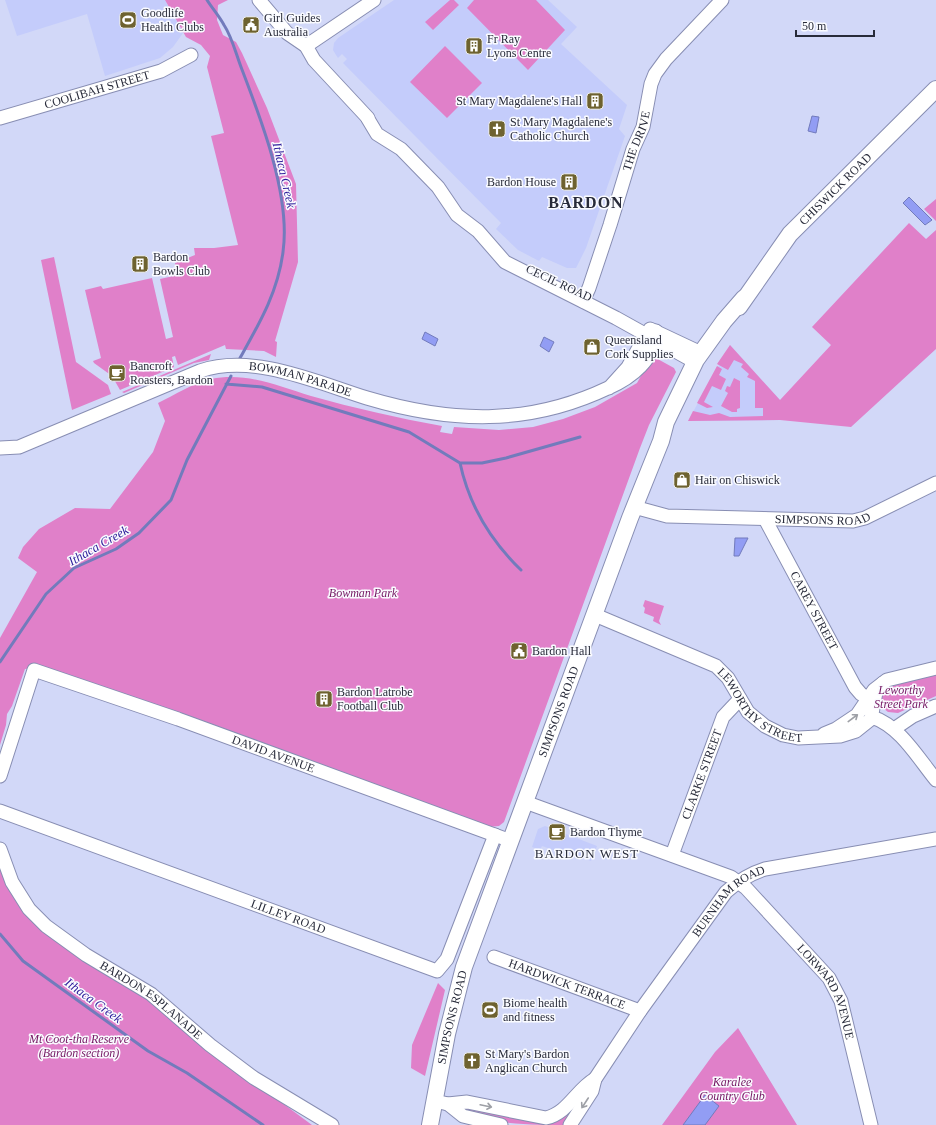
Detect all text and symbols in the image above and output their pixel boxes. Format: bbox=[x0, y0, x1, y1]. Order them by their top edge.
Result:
place label: Goodlife Health Clubs bbox=[141, 6, 204, 34]
sports icon: Goodlife Health Clubs bbox=[118, 10, 138, 30]
place label: Girl Guides Australia bbox=[264, 11, 321, 39]
scale bar bbox=[796, 12, 874, 38]
public building icon: Girl Guides Australia bbox=[241, 15, 261, 35]
text: 50 m bbox=[802, 19, 827, 33]
place label: Fr Ray Lyons Centre bbox=[487, 32, 551, 60]
building icon: Fr Ray Lyons Centre bbox=[464, 36, 484, 56]
street label: COOLIBAH STREET bbox=[43, 68, 152, 112]
building icon: St Mary Magdalene's Hall bbox=[585, 91, 605, 111]
place label: St Mary Magdalene's Hall bbox=[456, 94, 583, 108]
street label: THE DRIVE bbox=[620, 110, 653, 173]
place label: St Mary Magdalene's Catholic Church bbox=[510, 115, 612, 143]
church icon: St Mary Magdalene's Catholic Church bbox=[487, 119, 507, 139]
water label: Ithaca Creek bbox=[269, 140, 299, 210]
street label: CHISWICK ROAD bbox=[796, 150, 875, 228]
building icon: Bardon House bbox=[559, 172, 579, 192]
place label: Bardon House bbox=[487, 175, 556, 189]
district label: BARDON bbox=[548, 194, 624, 211]
place label: Bardon Bowls Club bbox=[153, 250, 210, 278]
building icon: Bardon Bowls Club bbox=[130, 254, 150, 274]
street label: CECIL ROAD bbox=[524, 262, 595, 305]
place label: Queensland Cork Supplies bbox=[605, 333, 674, 361]
shop icon: Queensland Cork Supplies bbox=[582, 337, 602, 357]
place label: Bancroft Roasters, Bardon bbox=[130, 359, 213, 387]
street label: BOWMAN PARADE bbox=[248, 359, 354, 399]
cafe icon: Bancroft Roasters, Bardon bbox=[107, 363, 127, 383]
shop icon: Hair on Chiswick bbox=[672, 470, 692, 490]
place label: Hair on Chiswick bbox=[695, 473, 780, 487]
street label: SIMPSONS ROAD bbox=[775, 509, 873, 528]
water label: Ithaca Creek bbox=[65, 522, 131, 569]
street label: CAREY STREET bbox=[787, 569, 841, 653]
park label: Bowman Park bbox=[329, 586, 398, 600]
public building icon: Bardon Hall bbox=[509, 641, 529, 661]
place label: Bardon Hall bbox=[532, 644, 592, 658]
street label: SIMPSONS ROAD bbox=[535, 664, 582, 759]
street label: LEWORTHY STREET bbox=[715, 665, 803, 745]
park label: Leworthy Street Park bbox=[874, 683, 929, 711]
place label: Bardon Latrobe Football Club bbox=[337, 685, 413, 713]
building icon: Bardon Latrobe Football Club bbox=[314, 689, 334, 709]
one-way arrow bbox=[848, 714, 859, 722]
street label: CLARKE STREET bbox=[679, 727, 725, 821]
street label: DAVID AVENUE bbox=[230, 732, 317, 776]
cafe icon: Bardon Thyme bbox=[547, 822, 567, 842]
place label: Bardon Thyme bbox=[570, 825, 642, 839]
district label: BARDON WEST bbox=[535, 846, 639, 861]
street label: BURNHAM ROAD bbox=[689, 862, 767, 939]
street label: LILLEY ROAD bbox=[249, 896, 328, 937]
street label: LORWARD AVENUE bbox=[794, 941, 857, 1041]
street label: HARDWICK TERRACE bbox=[507, 956, 628, 1012]
street label: BARDON ESPLANADE bbox=[98, 958, 205, 1042]
street label: SIMPSONS ROAD bbox=[435, 969, 470, 1065]
water label: Ithaca Creek bbox=[61, 974, 125, 1026]
place label: Biome health and fitness bbox=[503, 996, 567, 1024]
sports icon: Biome health and fitness bbox=[480, 1000, 500, 1020]
park label: Mt Coot-tha Reserve (Bardon section) bbox=[28, 1032, 130, 1060]
place label: St Mary's Bardon Anglican Church bbox=[485, 1047, 569, 1075]
church icon: St Mary's Bardon Anglican Church bbox=[462, 1051, 482, 1071]
park label: Karalee Country Club bbox=[699, 1075, 765, 1103]
one-way arrow bbox=[581, 1097, 589, 1108]
one-way arrow bbox=[479, 1103, 492, 1111]

